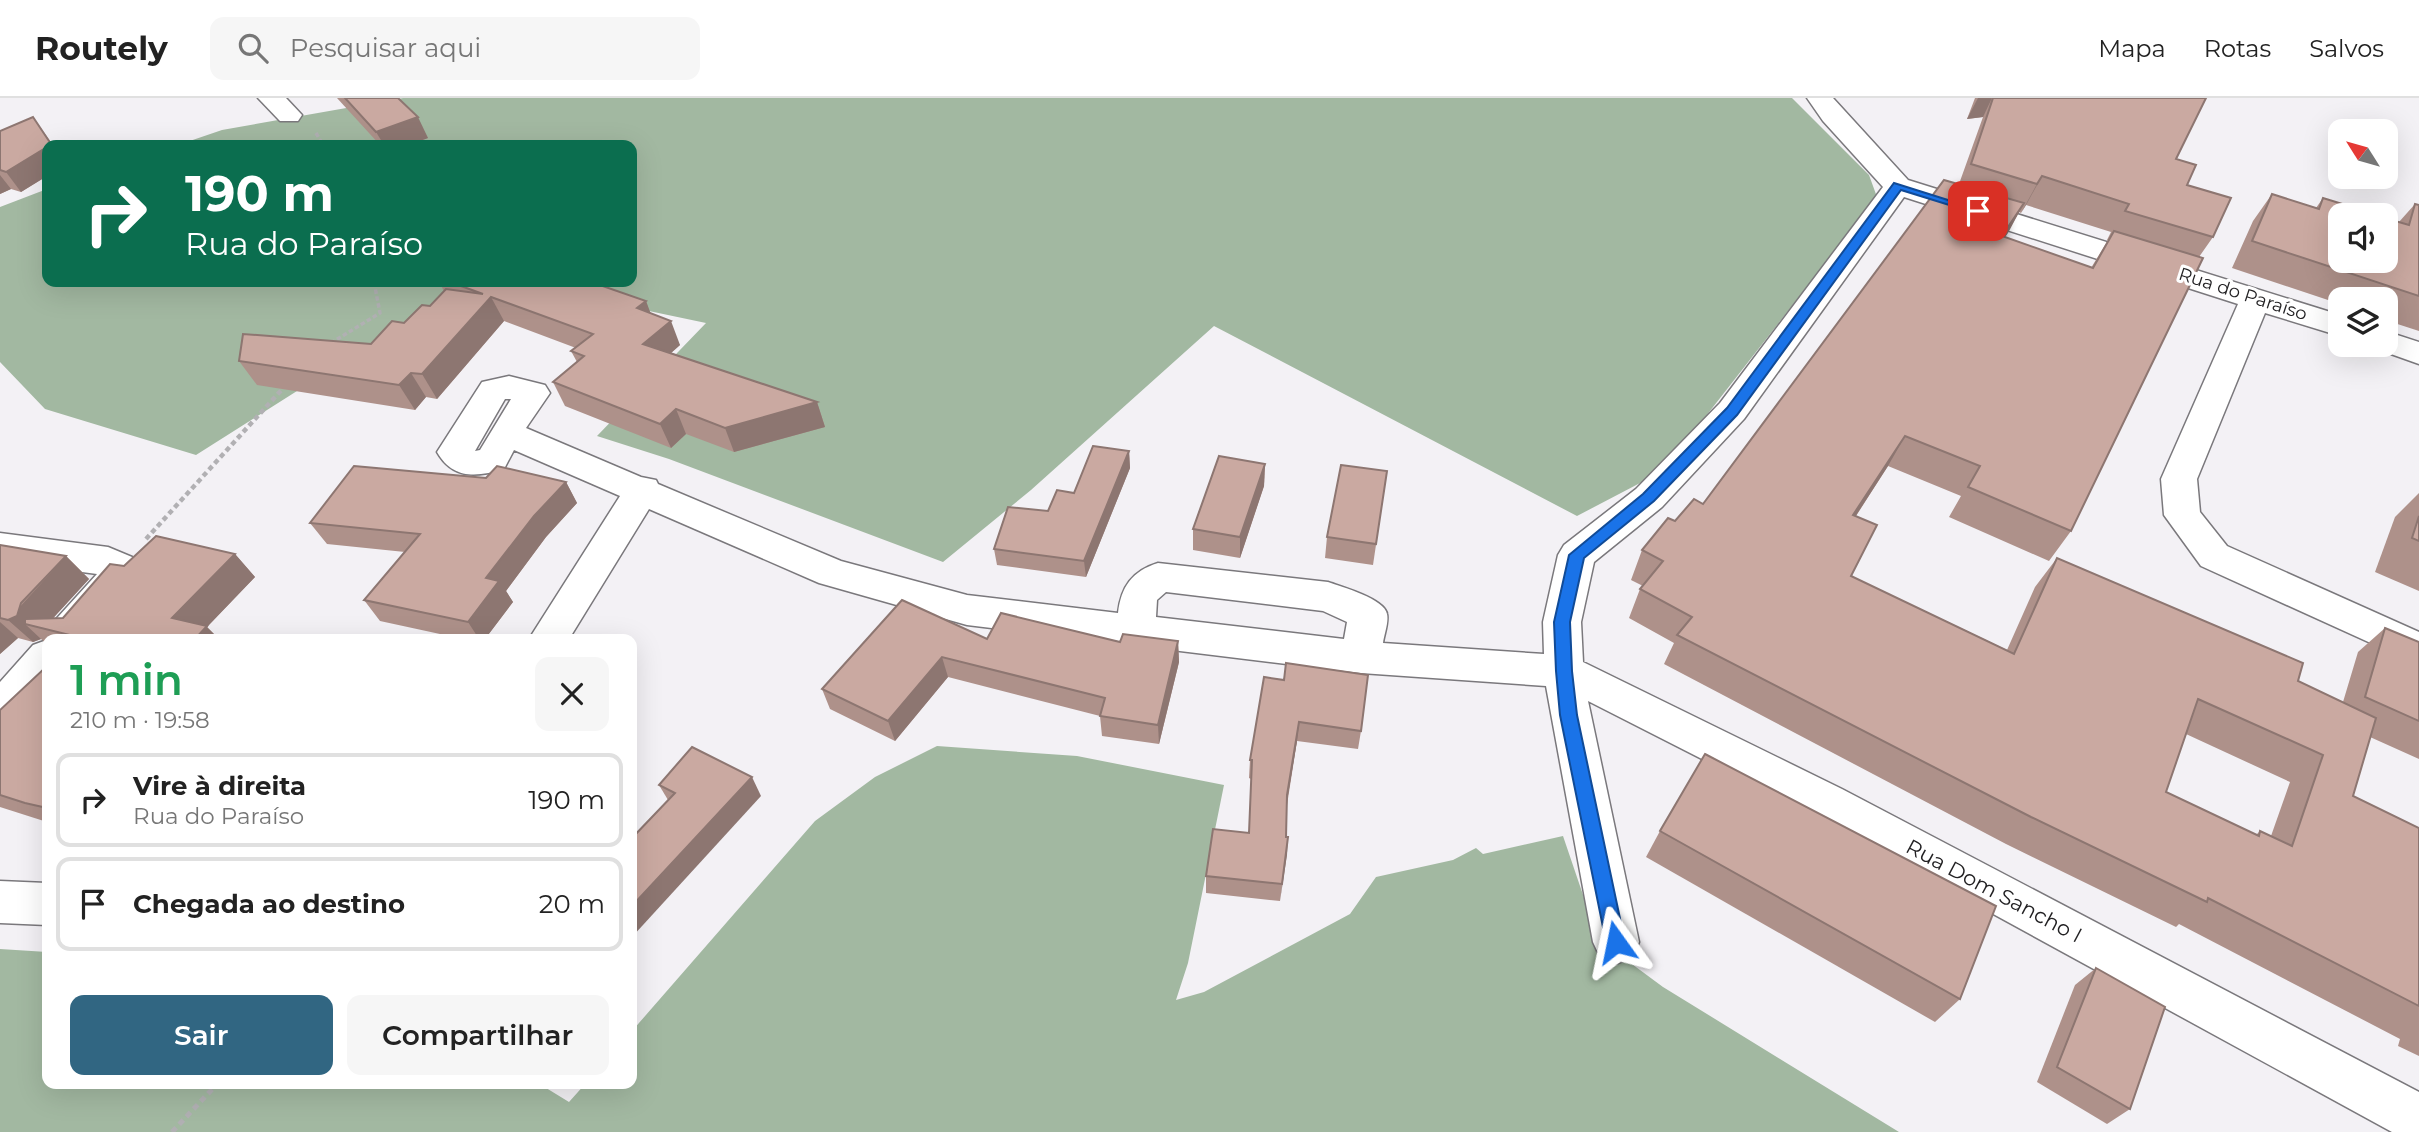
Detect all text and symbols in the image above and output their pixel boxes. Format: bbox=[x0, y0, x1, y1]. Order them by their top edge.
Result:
search box bbox=[210, 17, 700, 80]
text: Routely bbox=[35, 28, 168, 68]
icon: search bbox=[234, 29, 272, 67]
text: Pesquisar aqui bbox=[290, 32, 481, 64]
text: Mapa bbox=[2098, 34, 2166, 63]
text: Rotas bbox=[2204, 34, 2271, 63]
text: Salvos bbox=[2309, 34, 2384, 63]
north arrow bbox=[2328, 119, 2398, 189]
map controls bbox=[2328, 119, 2398, 357]
text: 190 m bbox=[185, 164, 334, 223]
icon: right bbox=[70, 168, 161, 259]
pin bbox=[1948, 181, 2008, 241]
icon: arrive bbox=[1959, 192, 1997, 230]
button: sound bbox=[2328, 203, 2398, 273]
text: Rua do Paraíso bbox=[185, 224, 423, 263]
street label: Rua do Paraíso bbox=[2176, 263, 2310, 325]
button: layers bbox=[2328, 287, 2398, 357]
text: 1 min bbox=[70, 654, 183, 706]
button: close bbox=[535, 657, 609, 731]
text: 210 m · 19:58 bbox=[70, 706, 210, 734]
text: Vire à direita bbox=[133, 770, 306, 802]
icon: right bbox=[74, 781, 112, 819]
text: 190 m bbox=[528, 784, 605, 816]
text: Rua do Paraíso bbox=[133, 802, 304, 830]
street label: Rua Dom Sancho I bbox=[1902, 834, 2087, 948]
icon: arrive bbox=[74, 885, 112, 923]
text: Chegada ao destino bbox=[133, 888, 405, 920]
text: 20 m bbox=[539, 888, 605, 920]
position arrow bbox=[1579, 905, 1653, 979]
button: Sair bbox=[70, 995, 333, 1075]
button: Compartilhar bbox=[347, 995, 609, 1075]

